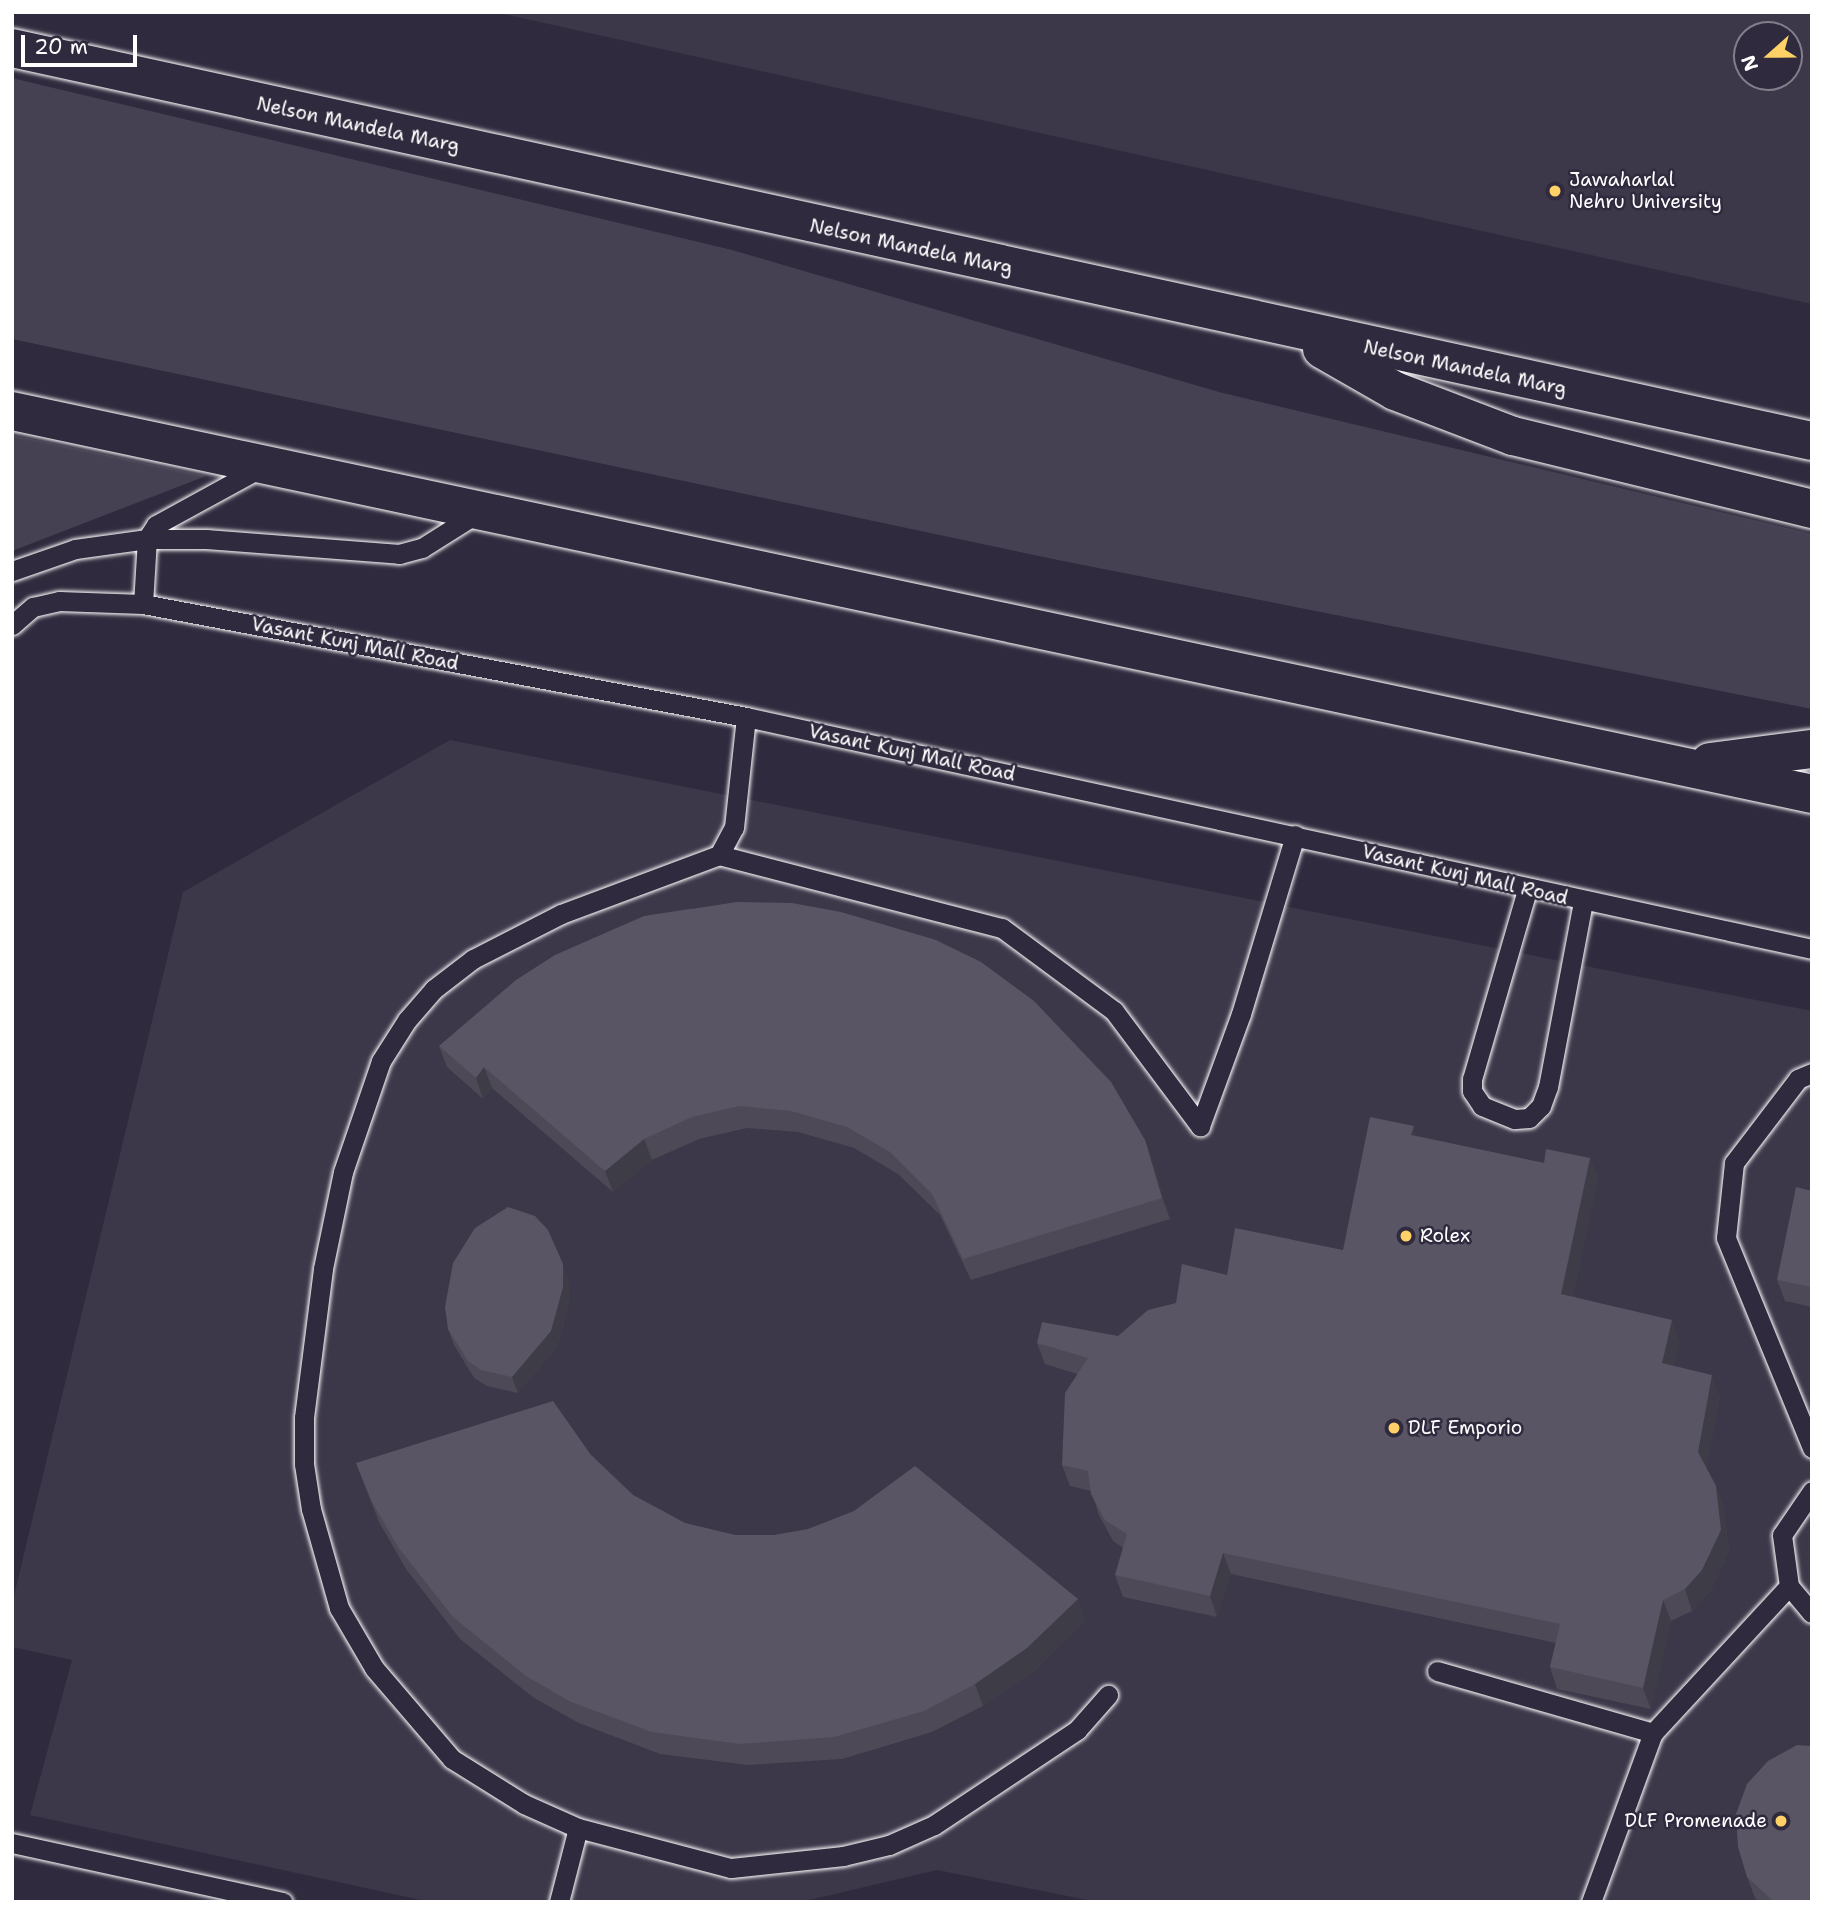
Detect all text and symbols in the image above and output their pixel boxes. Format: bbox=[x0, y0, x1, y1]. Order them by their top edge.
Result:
scale bar bbox=[24, 21, 140, 65]
north arrow bbox=[1733, 21, 1803, 91]
text: 20 m bbox=[34, 33, 88, 61]
text: N bbox=[1735, 51, 1764, 74]
street label: Nelson Mandela Marg bbox=[254, 92, 462, 158]
place label: Jawaharlal Nehru University bbox=[1569, 169, 1722, 213]
marker: Jawaharlal Nehru University bbox=[1547, 183, 1563, 199]
street label: Nelson Mandela Marg bbox=[807, 214, 1015, 280]
street label: Nelson Mandela Marg bbox=[1361, 335, 1569, 401]
street label: Vasant Kunj Mall Road bbox=[249, 613, 461, 675]
street label: Vasant Kunj Mall Road bbox=[806, 720, 1018, 786]
street label: Vasant Kunj Mall Road bbox=[1360, 840, 1570, 910]
place label: Rolex bbox=[1420, 1225, 1470, 1247]
marker: Rolex bbox=[1398, 1228, 1414, 1244]
place label: DLF Emporio bbox=[1408, 1417, 1522, 1439]
marker: DLF Emporio bbox=[1386, 1420, 1402, 1436]
place label: DLF Promenade bbox=[1625, 1810, 1767, 1832]
marker: DLF Promenade bbox=[1773, 1813, 1789, 1829]

